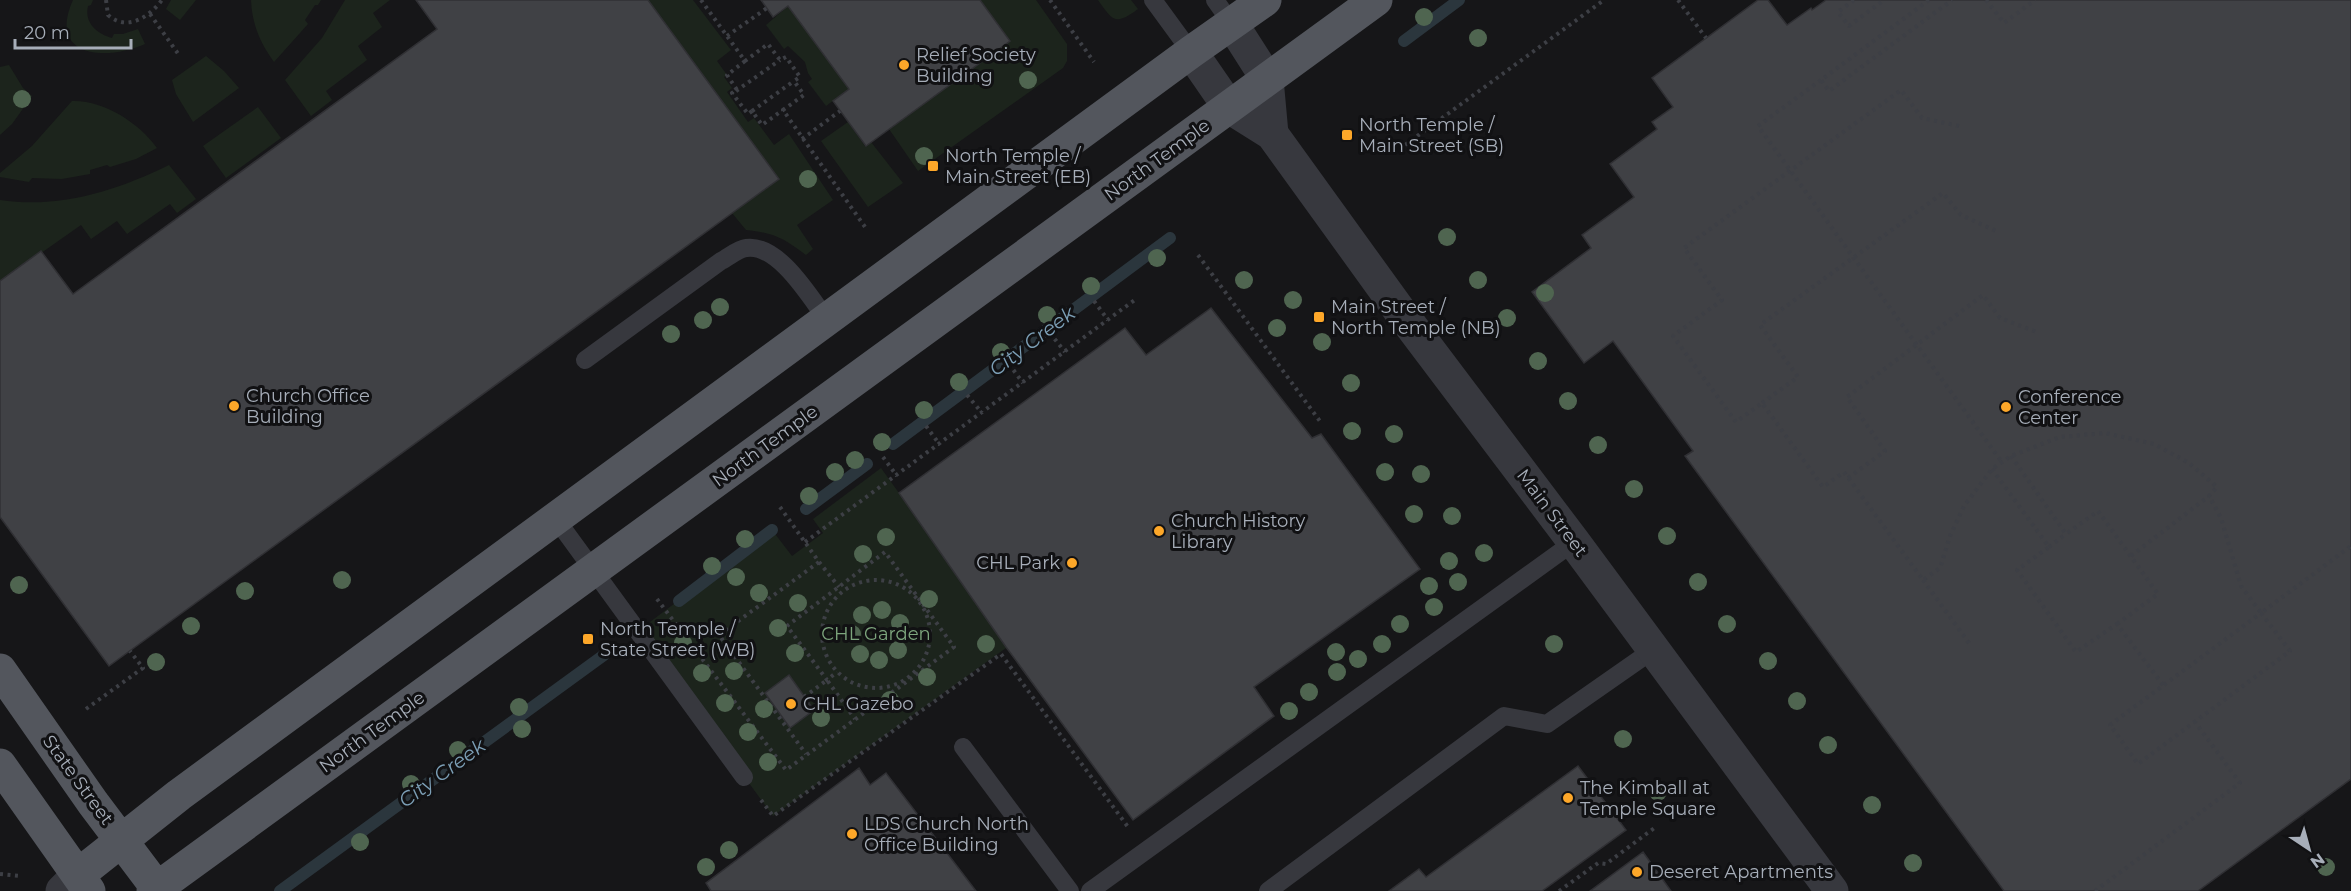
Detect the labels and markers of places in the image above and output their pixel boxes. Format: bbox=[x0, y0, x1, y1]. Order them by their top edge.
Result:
place label: Relief Society Building bbox=[916, 44, 1036, 87]
marker: Relief Society Building bbox=[897, 58, 911, 72]
place label: North Temple / Main Street (SB) bbox=[1359, 114, 1504, 157]
marker: North Temple / Main Street (SB) bbox=[1340, 128, 1354, 142]
place label: North Temple / Main Street (EB) bbox=[945, 145, 1091, 188]
marker: North Temple / Main Street (EB) bbox=[926, 159, 940, 173]
place label: Main Street / North Temple (NB) bbox=[1331, 296, 1501, 339]
marker: Main Street / North Temple (NB) bbox=[1312, 310, 1326, 324]
place label: Church Office Building bbox=[246, 385, 370, 428]
place label: Conference Center bbox=[2018, 386, 2122, 429]
marker: Church Office Building bbox=[227, 399, 241, 413]
marker: Conference Center bbox=[1999, 400, 2013, 414]
place label: Church History Library bbox=[1171, 510, 1306, 553]
marker: Church History Library bbox=[1152, 524, 1166, 538]
place label: CHL Park bbox=[976, 552, 1060, 574]
marker: CHL Park bbox=[1065, 556, 1079, 570]
place label: North Temple / State Street (WB) bbox=[600, 618, 755, 661]
marker: North Temple / State Street (WB) bbox=[581, 632, 595, 646]
place label: CHL Gazebo bbox=[803, 693, 914, 715]
marker: CHL Gazebo bbox=[784, 697, 798, 711]
place label: The Kimball at Temple Square bbox=[1580, 777, 1716, 820]
marker: The Kimball at Temple Square bbox=[1561, 791, 1575, 805]
place label: LDS Church North Office Building bbox=[864, 813, 1029, 856]
marker: LDS Church North Office Building bbox=[845, 827, 859, 841]
place label: Deseret Apartments bbox=[1649, 861, 1833, 883]
marker: Deseret Apartments bbox=[1630, 865, 1644, 879]

